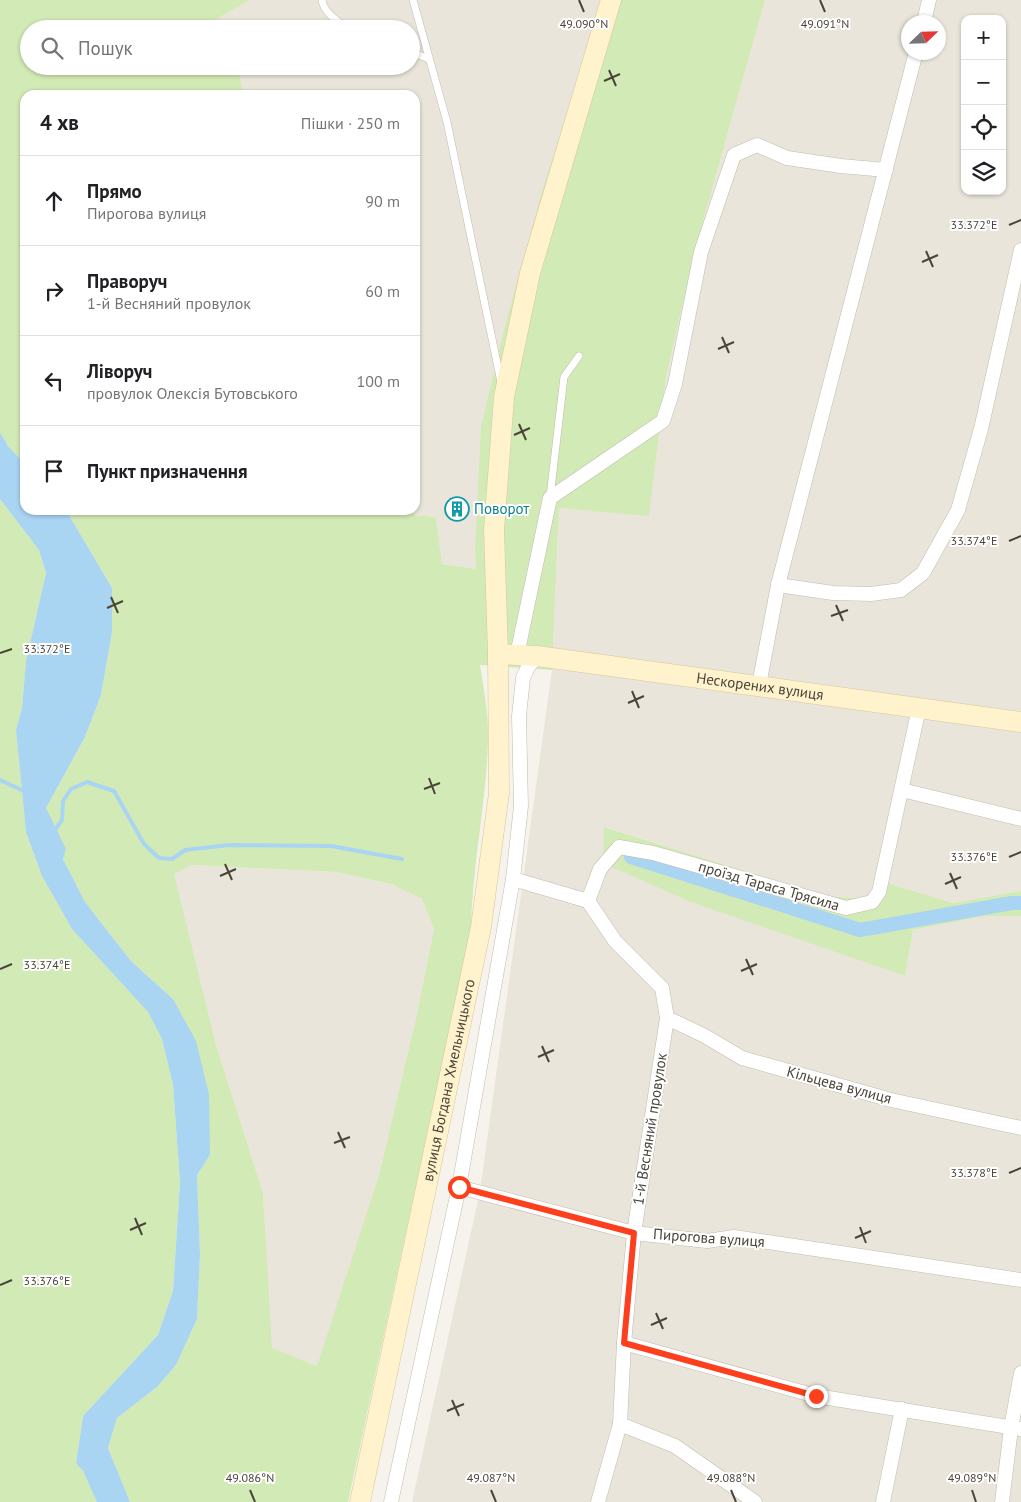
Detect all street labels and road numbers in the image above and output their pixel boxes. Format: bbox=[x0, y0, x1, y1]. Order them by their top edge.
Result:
street label: Нескорених вулиця bbox=[695, 668, 825, 704]
street label: проїзд Тараса Трясила bbox=[696, 856, 842, 915]
street label: вулиця Богдана Хмельницького bbox=[418, 977, 479, 1183]
street label: 1-й Весняний провулок bbox=[628, 1051, 671, 1206]
street label: Кільцева вулиця bbox=[785, 1061, 894, 1108]
street label: Пирогова вулиця bbox=[653, 1224, 765, 1251]

